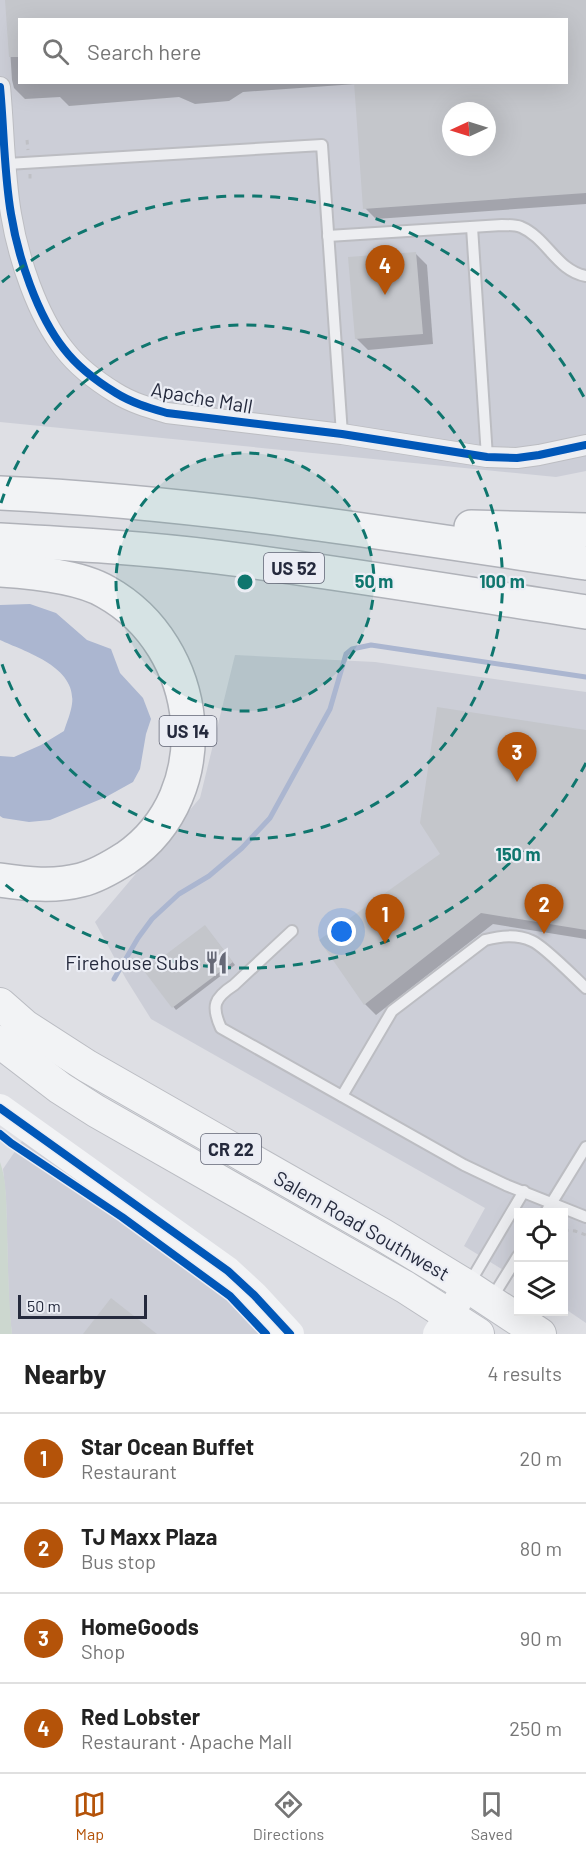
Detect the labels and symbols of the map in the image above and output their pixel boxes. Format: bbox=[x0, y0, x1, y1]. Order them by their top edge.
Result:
north arrow bbox=[442, 102, 496, 156]
pin: 4 bbox=[366, 246, 404, 295]
street label: Apache Mall bbox=[149, 376, 255, 418]
road number: US 52 bbox=[264, 553, 324, 583]
text: 50 m bbox=[355, 570, 393, 592]
text: 100 m bbox=[479, 570, 525, 592]
centre of rings bbox=[235, 572, 255, 592]
road number: US 14 bbox=[160, 716, 216, 746]
pin: 3 bbox=[498, 732, 536, 782]
text: 150 m bbox=[496, 843, 540, 865]
pin: 2 bbox=[524, 884, 564, 934]
pin: 1 bbox=[366, 894, 404, 944]
your location bbox=[327, 917, 356, 946]
restaurant icon: Firehouse Subs bbox=[204, 949, 230, 975]
place label: Firehouse Subs bbox=[65, 950, 199, 974]
road number: CR 22 bbox=[201, 1134, 261, 1164]
street label: Salem Road Southwest bbox=[270, 1165, 454, 1285]
scale bar bbox=[18, 1292, 147, 1320]

